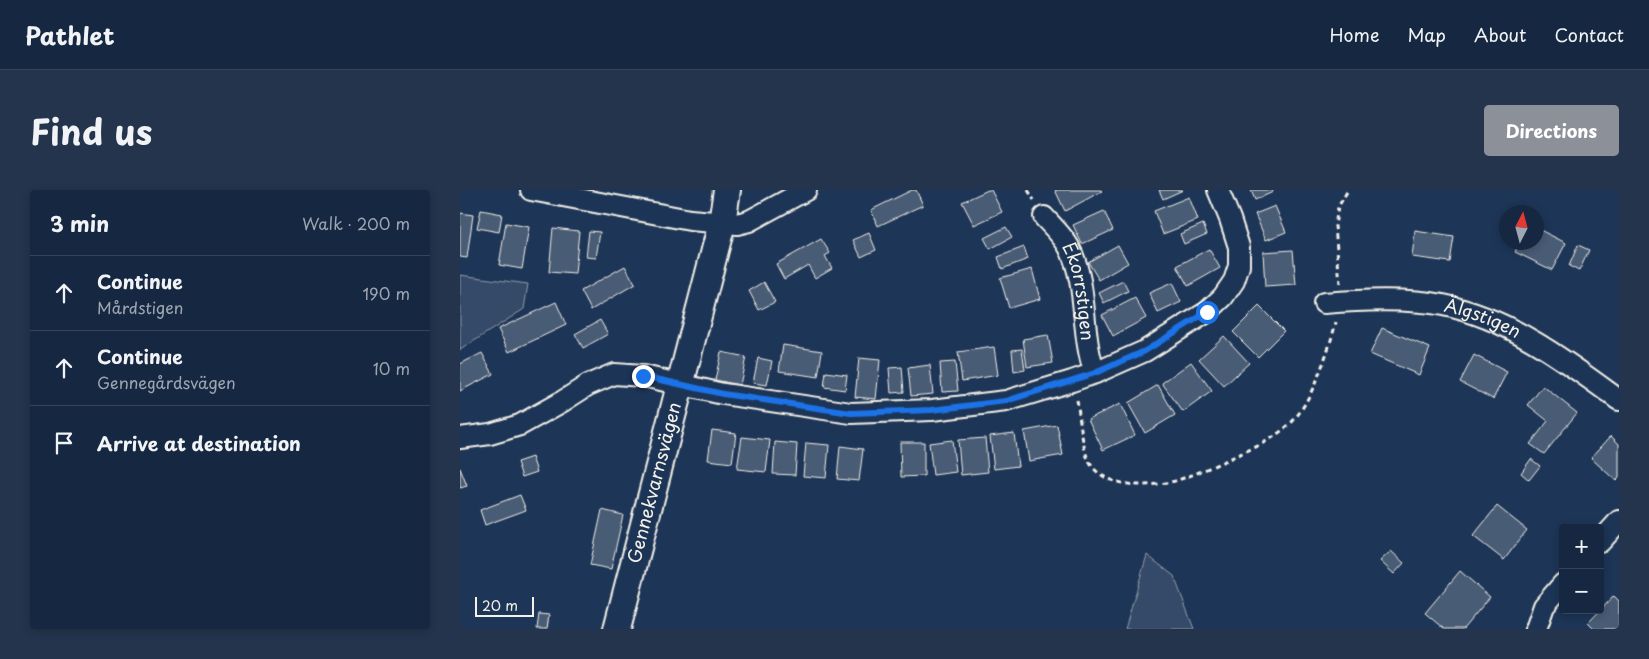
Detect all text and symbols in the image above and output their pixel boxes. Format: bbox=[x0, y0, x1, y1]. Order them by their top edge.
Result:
text: Pathlet bbox=[25, 17, 115, 53]
text: Home bbox=[1329, 21, 1379, 48]
text: Map bbox=[1407, 21, 1446, 48]
text: About bbox=[1474, 21, 1526, 48]
text: Contact bbox=[1554, 21, 1624, 48]
text: Find us bbox=[30, 104, 152, 157]
button: Directions bbox=[1484, 105, 1619, 156]
north arrow bbox=[1499, 205, 1544, 250]
text: 3 min bbox=[50, 207, 109, 239]
text: Walk · 200 m bbox=[302, 211, 410, 235]
street label: Ekorrstigen bbox=[1056, 237, 1102, 342]
text: Continue bbox=[97, 267, 183, 295]
icon: ahead bbox=[50, 279, 78, 307]
text: 190 m bbox=[362, 281, 410, 305]
street label: Älgstigen bbox=[1442, 291, 1526, 344]
text: Mårdstigen bbox=[97, 295, 183, 319]
route start bbox=[1196, 301, 1219, 324]
text: Continue bbox=[97, 342, 183, 370]
icon: ahead bbox=[50, 354, 78, 382]
text: 10 m bbox=[373, 356, 410, 380]
route end bbox=[632, 365, 655, 388]
text: Gennegårdsvägen bbox=[97, 370, 236, 394]
street label: Gennekvarnsvägen bbox=[620, 399, 687, 566]
icon: arrive bbox=[50, 429, 78, 457]
text: Arrive at destination bbox=[97, 429, 301, 457]
map controls bbox=[1559, 524, 1604, 614]
button: + bbox=[1559, 524, 1604, 569]
button: − bbox=[1559, 569, 1604, 614]
scale bar bbox=[475, 594, 534, 617]
text: 20 m bbox=[482, 595, 518, 616]

